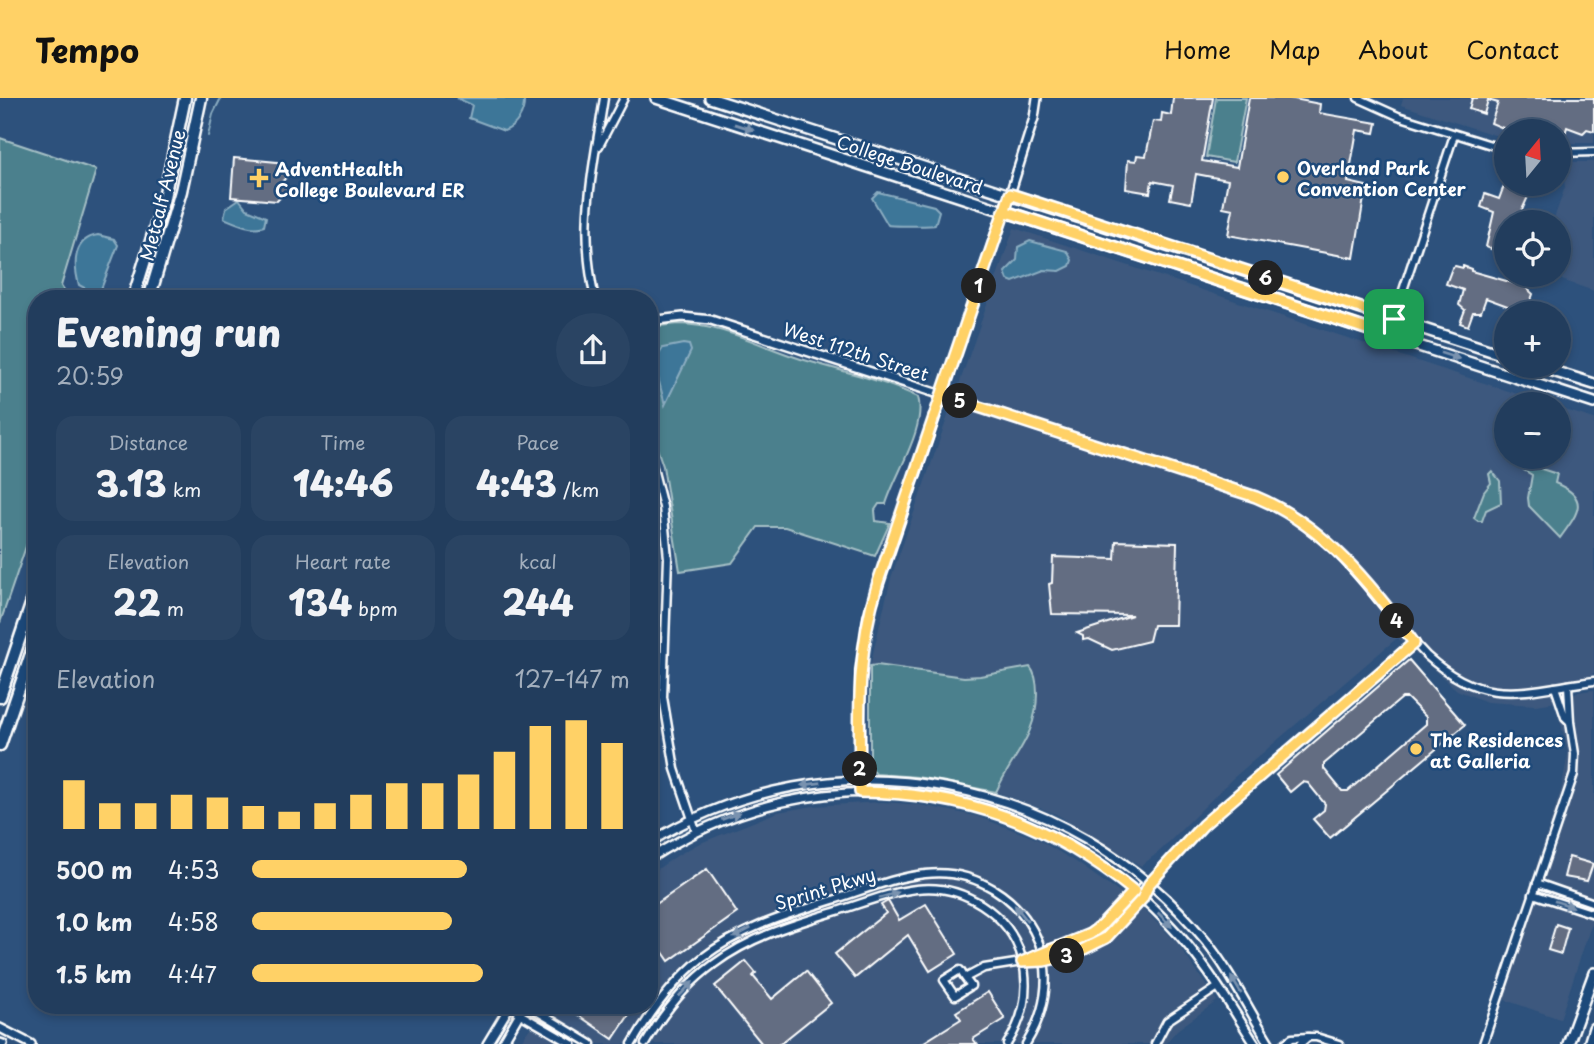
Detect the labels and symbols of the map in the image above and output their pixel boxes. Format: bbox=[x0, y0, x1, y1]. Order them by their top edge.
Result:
north arrow bbox=[1494, 119, 1572, 196]
one-way arrow bbox=[734, 122, 755, 133]
street label: Metcalf Avenue bbox=[133, 126, 191, 264]
street label: College Boulevard bbox=[833, 128, 987, 200]
place label: Overland Park Convention Center bbox=[1297, 154, 1467, 202]
place label: AdventHealth College Boulevard ER bbox=[275, 155, 465, 203]
marker: AdventHealth College Boulevard ER bbox=[249, 168, 269, 188]
marker: Overland Park Convention Center bbox=[1275, 169, 1291, 185]
pin: 6 bbox=[1248, 260, 1284, 296]
pin: 1 bbox=[962, 268, 996, 304]
pin bbox=[1364, 289, 1424, 349]
street label: West 112th Street bbox=[780, 315, 932, 387]
one-way arrow bbox=[1439, 351, 1460, 362]
pin: 5 bbox=[942, 384, 978, 418]
pin: 4 bbox=[1380, 603, 1414, 638]
place label: The Residences at Galleria bbox=[1430, 726, 1563, 774]
marker: The Residences at Galleria bbox=[1408, 741, 1424, 757]
pin: 2 bbox=[842, 752, 878, 786]
one-way arrow bbox=[800, 779, 822, 790]
one-way arrow bbox=[721, 811, 742, 822]
street label: Sprint Pkwy bbox=[771, 860, 879, 916]
one-way arrow bbox=[879, 890, 900, 900]
one-way arrow bbox=[1553, 899, 1574, 910]
one-way arrow bbox=[1014, 904, 1029, 921]
one-way arrow bbox=[1157, 912, 1174, 929]
one-way arrow bbox=[732, 927, 752, 939]
pin: 3 bbox=[1050, 938, 1084, 974]
one-way arrow bbox=[1229, 975, 1242, 994]
one-way arrow bbox=[677, 981, 694, 998]

